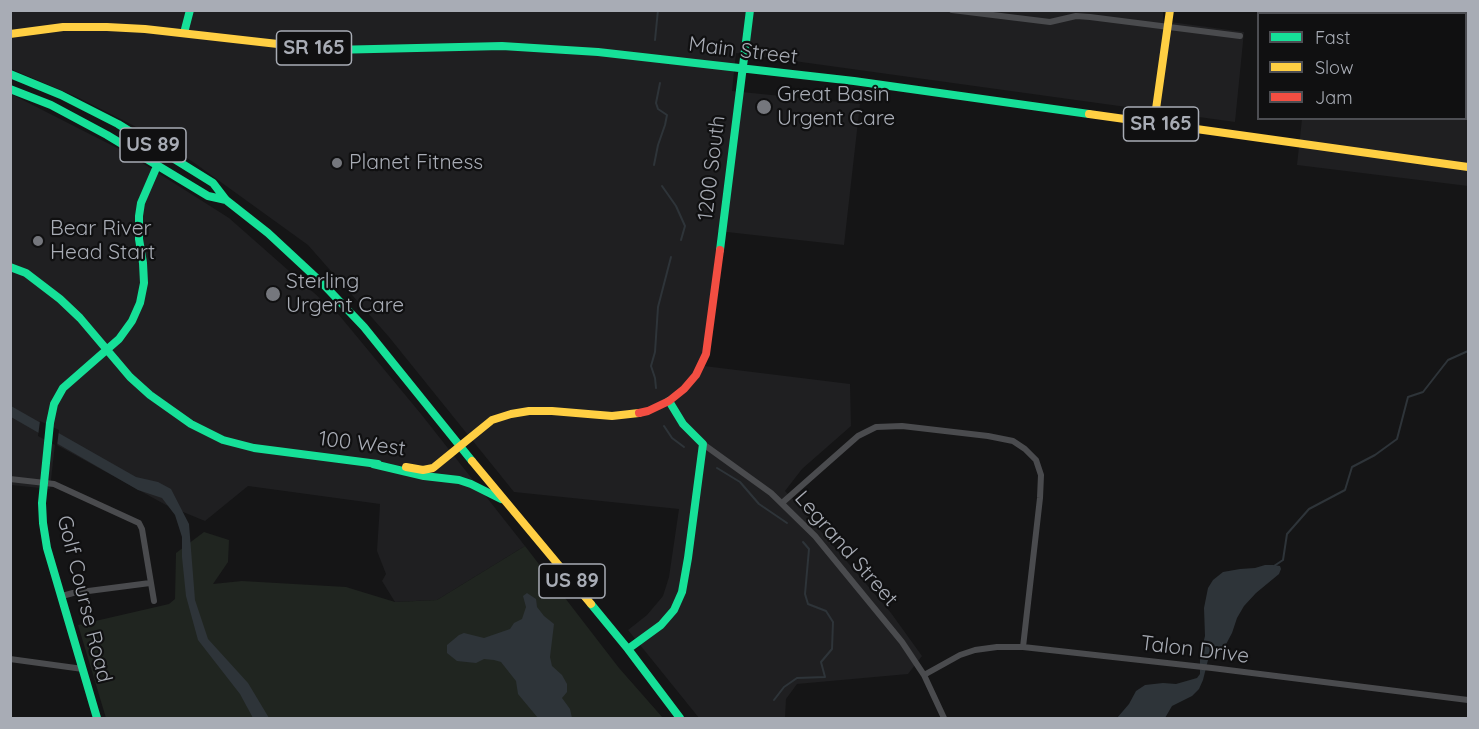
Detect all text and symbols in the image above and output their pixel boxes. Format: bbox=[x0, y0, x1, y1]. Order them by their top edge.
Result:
legend bbox=[1257, 12, 1467, 120]
text: Fast bbox=[1315, 26, 1350, 49]
road number: SR 165 bbox=[276, 31, 352, 65]
street label: Main Street bbox=[687, 32, 799, 70]
text: Slow bbox=[1315, 56, 1353, 79]
place label: Great Basin Urgent Care bbox=[777, 82, 895, 132]
text: Jam bbox=[1315, 86, 1353, 109]
marker: Great Basin Urgent Care bbox=[755, 98, 773, 116]
road number: SR 165 bbox=[1124, 107, 1198, 141]
street label: 1200 South bbox=[693, 114, 731, 222]
road number: US 89 bbox=[120, 128, 186, 162]
place label: Planet Fitness bbox=[349, 150, 483, 176]
marker: Planet Fitness bbox=[330, 156, 344, 170]
place label: Bear River Head Start bbox=[50, 216, 155, 266]
marker: Bear River Head Start bbox=[31, 234, 45, 248]
place label: Sterling Urgent Care bbox=[286, 269, 404, 319]
marker: Sterling Urgent Care bbox=[264, 285, 282, 303]
street label: 100 West bbox=[317, 426, 407, 462]
street label: Legrand Street bbox=[789, 486, 903, 612]
street label: Golf Course Road bbox=[51, 513, 117, 685]
road number: US 89 bbox=[539, 564, 605, 598]
street label: Talon Drive bbox=[1139, 631, 1251, 669]

